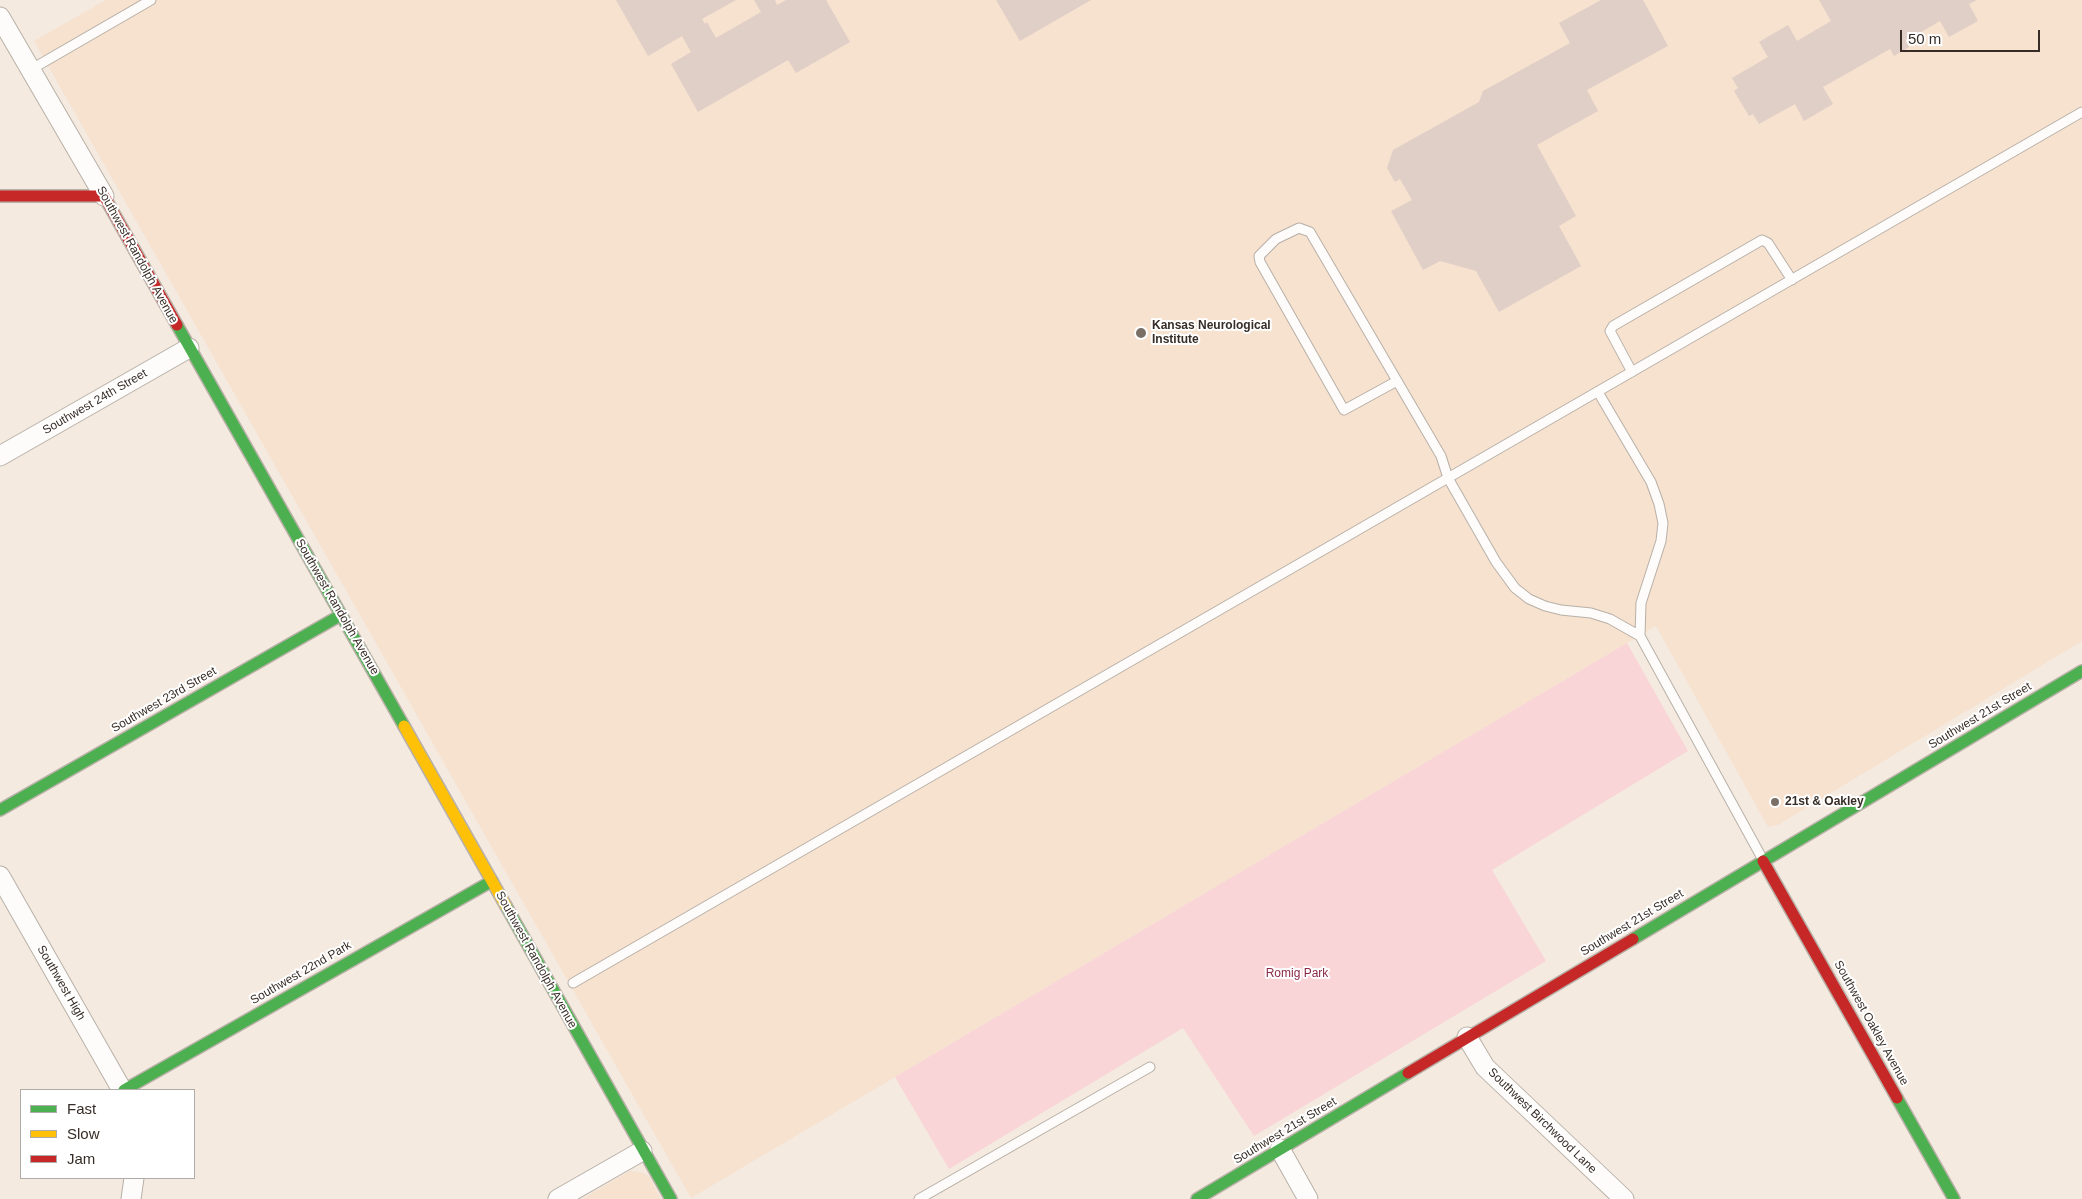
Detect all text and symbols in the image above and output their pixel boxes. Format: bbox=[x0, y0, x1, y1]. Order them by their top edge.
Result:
scale bar bbox=[1902, 20, 2042, 52]
text: 50 m bbox=[1908, 30, 1941, 47]
street label: Southwest Randolph Avenue bbox=[93, 184, 181, 326]
place label: Kansas Neurological Institute bbox=[1152, 319, 1271, 347]
marker: Kansas Neurological Institute bbox=[1134, 326, 1148, 340]
street label: Southwest 24th Street bbox=[40, 366, 150, 438]
street label: Southwest Randolph Avenue bbox=[292, 536, 382, 678]
street label: Southwest 23rd Street bbox=[109, 664, 219, 736]
street label: Southwest 21st Street bbox=[1926, 680, 2034, 752]
place label: 21st & Oakley bbox=[1785, 795, 1864, 809]
marker: 21st & Oakley bbox=[1769, 796, 1781, 808]
street label: Southwest 21st Street bbox=[1578, 887, 1686, 959]
street label: Southwest Randolph Avenue bbox=[492, 889, 580, 1031]
street label: Southwest 22nd Park bbox=[248, 938, 354, 1008]
street label: Southwest High bbox=[34, 943, 88, 1023]
street label: Southwest Oakley Avenue bbox=[1831, 958, 1911, 1088]
park label: Romig Park bbox=[1266, 967, 1328, 981]
street label: Southwest Birchwood Lane bbox=[1485, 1065, 1599, 1177]
legend bbox=[20, 1089, 195, 1179]
street label: Southwest 21st Street bbox=[1231, 1095, 1339, 1167]
text: Fast bbox=[67, 1100, 96, 1117]
text: Slow bbox=[67, 1125, 100, 1142]
text: Jam bbox=[67, 1150, 95, 1167]

